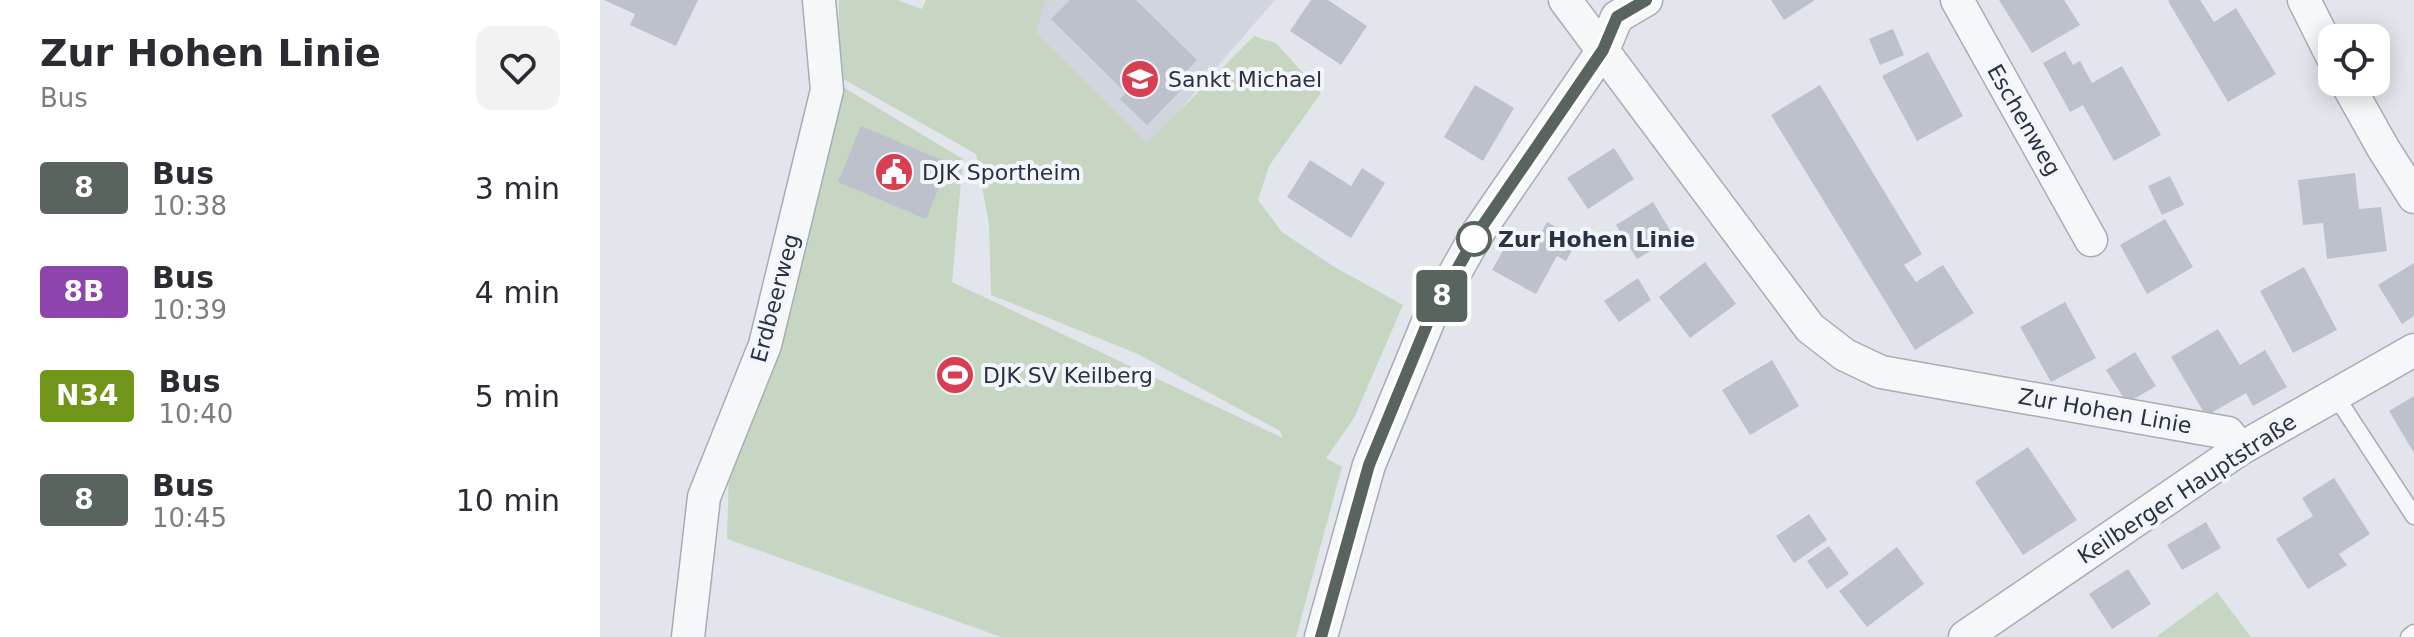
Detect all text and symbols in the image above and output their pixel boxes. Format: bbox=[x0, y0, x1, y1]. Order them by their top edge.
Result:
map controls bbox=[2318, 24, 2390, 96]
button: locate bbox=[2318, 24, 2390, 96]
button: heart bbox=[476, 26, 560, 110]
text: Zur Hohen Linie bbox=[40, 31, 381, 75]
school or university icon: Sankt Michael bbox=[1119, 58, 1161, 100]
street label: Eschenweg bbox=[1982, 60, 2066, 180]
place label: Sankt Michael bbox=[1168, 67, 1322, 92]
text: Bus bbox=[40, 83, 88, 113]
public building icon: DJK Sportheim bbox=[873, 151, 915, 193]
text: Bus bbox=[152, 156, 214, 191]
place label: DJK Sportheim bbox=[922, 160, 1081, 185]
text: 8 bbox=[74, 171, 94, 204]
text: 3 min bbox=[475, 171, 560, 206]
text: 10:38 bbox=[152, 191, 227, 221]
marker: Zur Hohen Linie bbox=[1457, 222, 1491, 256]
place label: Zur Hohen Linie bbox=[1498, 227, 1695, 252]
street label: Erdbeerweg bbox=[746, 231, 804, 365]
text: Bus bbox=[152, 260, 214, 295]
line badge: 8 bbox=[1416, 270, 1468, 322]
text: 8B bbox=[64, 275, 104, 308]
text: 4 min bbox=[475, 275, 560, 310]
text: 8 bbox=[1432, 279, 1452, 312]
text: 10:39 bbox=[152, 295, 227, 325]
sports icon: DJK SV Keilberg bbox=[934, 354, 976, 396]
place label: DJK SV Keilberg bbox=[983, 363, 1153, 388]
text: Bus bbox=[158, 364, 221, 399]
text: N34 bbox=[56, 379, 118, 412]
text: 5 min bbox=[475, 379, 560, 414]
street label: Zur Hohen Linie bbox=[2016, 383, 2194, 439]
text: 10:40 bbox=[158, 399, 233, 429]
street label: Keilberger Hauptstraße bbox=[2073, 409, 2301, 569]
text: Bus bbox=[152, 468, 214, 503]
text: 8 bbox=[74, 483, 94, 516]
text: 10 min bbox=[456, 483, 560, 518]
text: 10:45 bbox=[152, 503, 227, 533]

